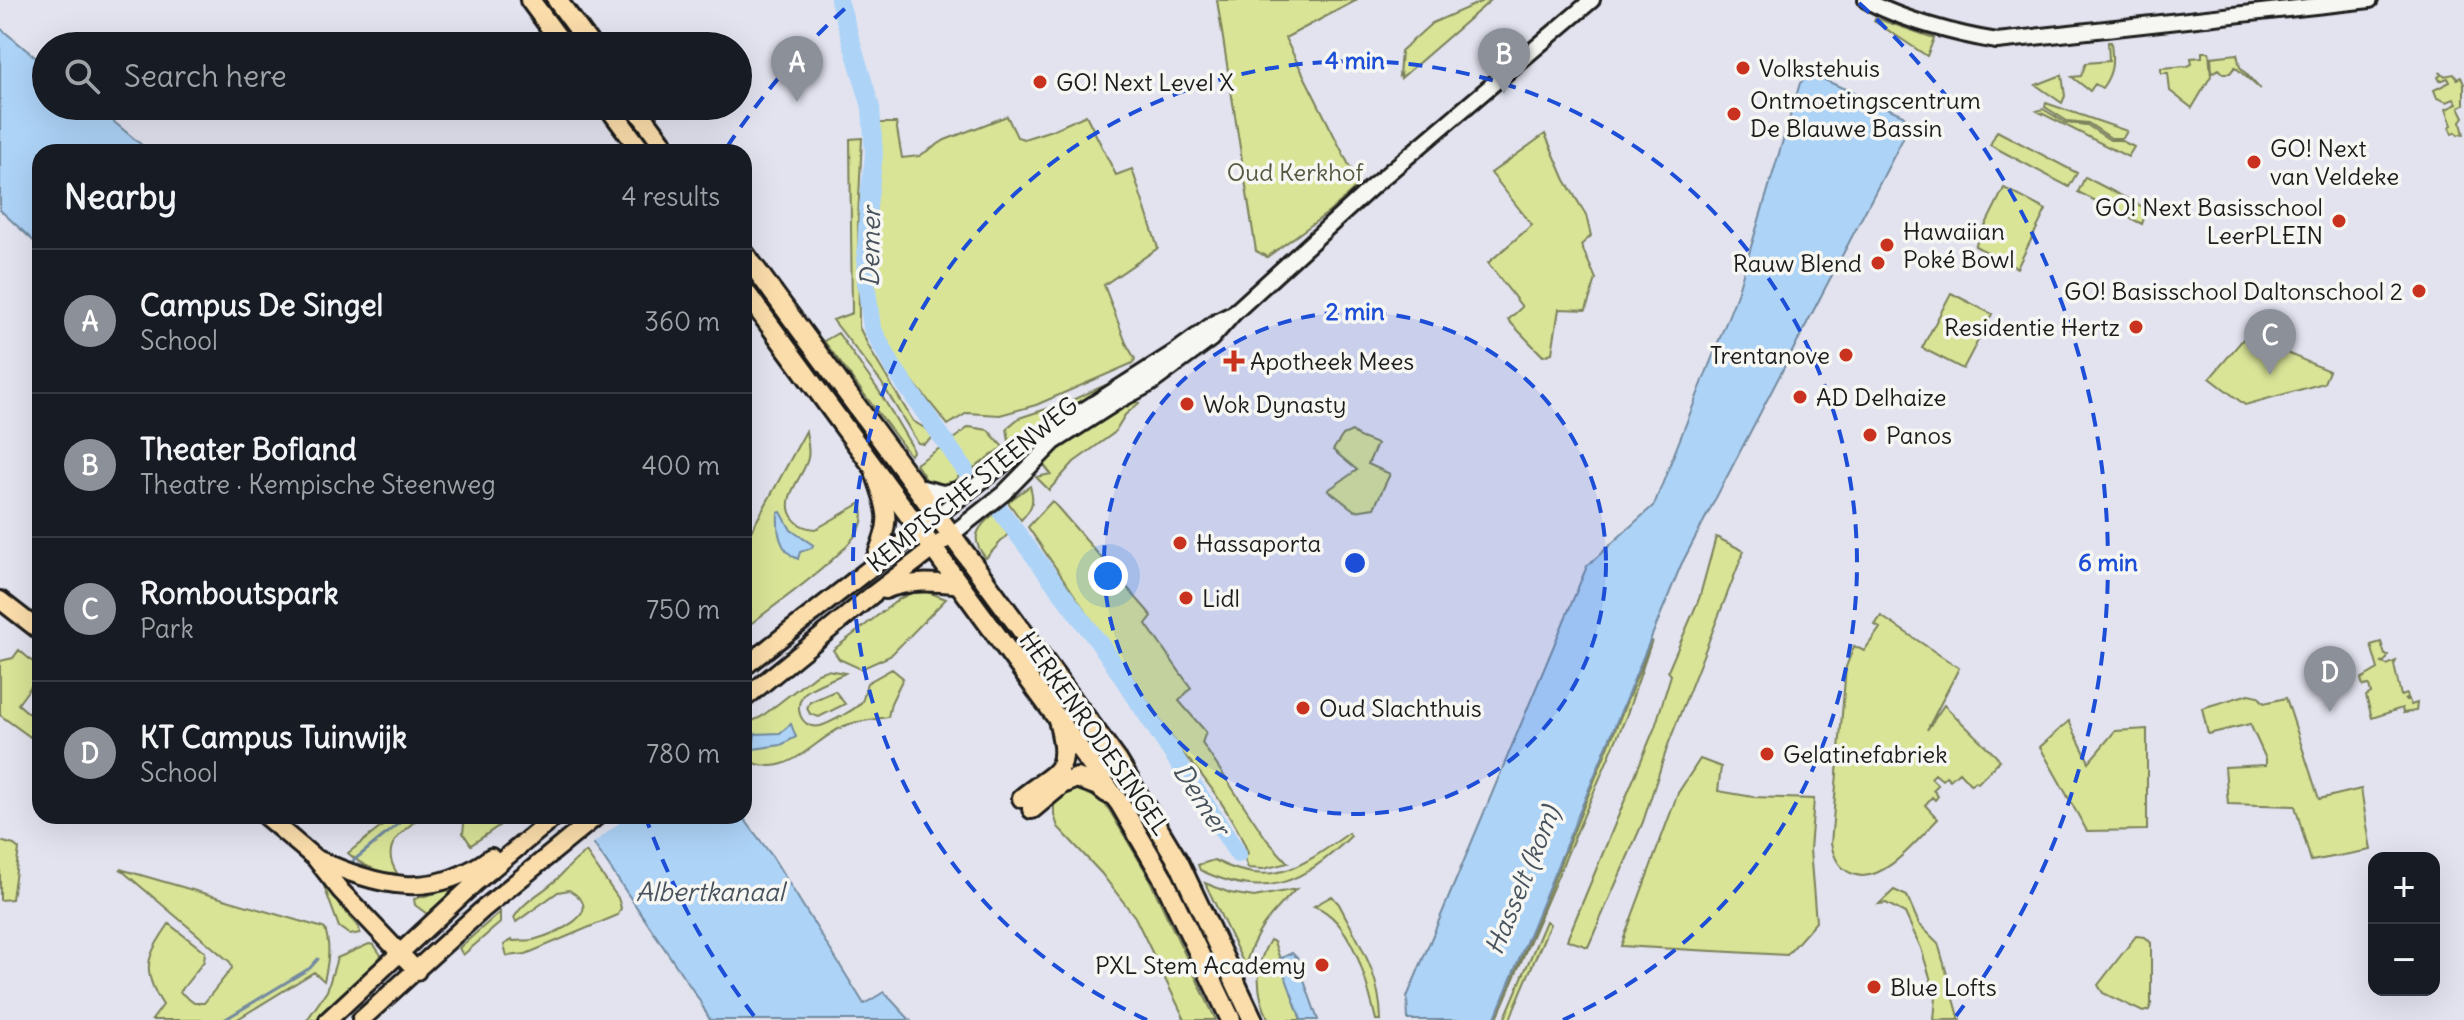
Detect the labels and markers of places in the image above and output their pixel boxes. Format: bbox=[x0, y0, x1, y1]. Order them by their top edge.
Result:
pin: B bbox=[1478, 28, 1530, 94]
pin: A bbox=[771, 36, 823, 102]
place label: Volkstehuis bbox=[1759, 53, 1880, 83]
marker: Volkstehuis bbox=[1734, 59, 1752, 77]
place label: GO! Next Level X bbox=[1056, 67, 1234, 97]
marker: GO! Next Level X bbox=[1031, 73, 1049, 91]
place label: Ontmoetingscentrum De Blauwe Bassin bbox=[1750, 85, 1981, 143]
marker: Ontmoetingscentrum De Blauwe Bassin bbox=[1725, 105, 1743, 123]
place label: GO! Next van Veldeke bbox=[2270, 133, 2399, 191]
marker: GO! Next van Veldeke bbox=[2245, 153, 2263, 171]
place label: GO! Next Basisschool LeerPLEIN bbox=[2095, 192, 2323, 250]
marker: GO! Next Basisschool LeerPLEIN bbox=[2330, 212, 2348, 230]
place label: Hawaiian Poké Bowl bbox=[1903, 216, 2015, 274]
marker: Hawaiian Poké Bowl bbox=[1878, 236, 1896, 254]
place label: Rauw Blend bbox=[1733, 248, 1862, 278]
marker: Rauw Blend bbox=[1869, 254, 1887, 272]
place label: GO! Basisschool Daltonschool 2 bbox=[2064, 276, 2403, 306]
marker: GO! Basisschool Daltonschool 2 bbox=[2410, 282, 2428, 300]
pin: C bbox=[2244, 309, 2296, 375]
place label: Residentie Hertz bbox=[1944, 312, 2120, 342]
marker: Residentie Hertz bbox=[2127, 318, 2145, 336]
place label: Trentanove bbox=[1710, 340, 1830, 370]
place label: Apotheek Mees bbox=[1250, 346, 1414, 376]
marker: Trentanove bbox=[1837, 346, 1855, 364]
marker: Apotheek Mees bbox=[1225, 352, 1243, 370]
place label: AD Delhaize bbox=[1816, 382, 1946, 412]
marker: AD Delhaize bbox=[1791, 388, 1809, 406]
place label: Wok Dynasty bbox=[1203, 389, 1346, 419]
marker: Wok Dynasty bbox=[1178, 395, 1196, 413]
place label: Panos bbox=[1886, 420, 1952, 450]
marker: Panos bbox=[1861, 426, 1879, 444]
place label: Hassaporta bbox=[1196, 528, 1321, 558]
marker: Hassaporta bbox=[1171, 534, 1189, 552]
centre of rings bbox=[1341, 549, 1369, 577]
place label: Lidl bbox=[1202, 583, 1240, 613]
marker: Lidl bbox=[1177, 589, 1195, 607]
pin: D bbox=[2304, 646, 2356, 712]
place label: Oud Slachthuis bbox=[1319, 693, 1482, 723]
marker: Oud Slachthuis bbox=[1294, 699, 1312, 717]
place label: Gelatinefabriek bbox=[1783, 739, 1947, 769]
marker: Gelatinefabriek bbox=[1758, 745, 1776, 763]
place label: PXL Stem Academy bbox=[1095, 950, 1306, 980]
marker: PXL Stem Academy bbox=[1313, 956, 1331, 974]
place label: Blue Lofts bbox=[1890, 972, 1997, 1002]
marker: Blue Lofts bbox=[1865, 978, 1883, 996]

